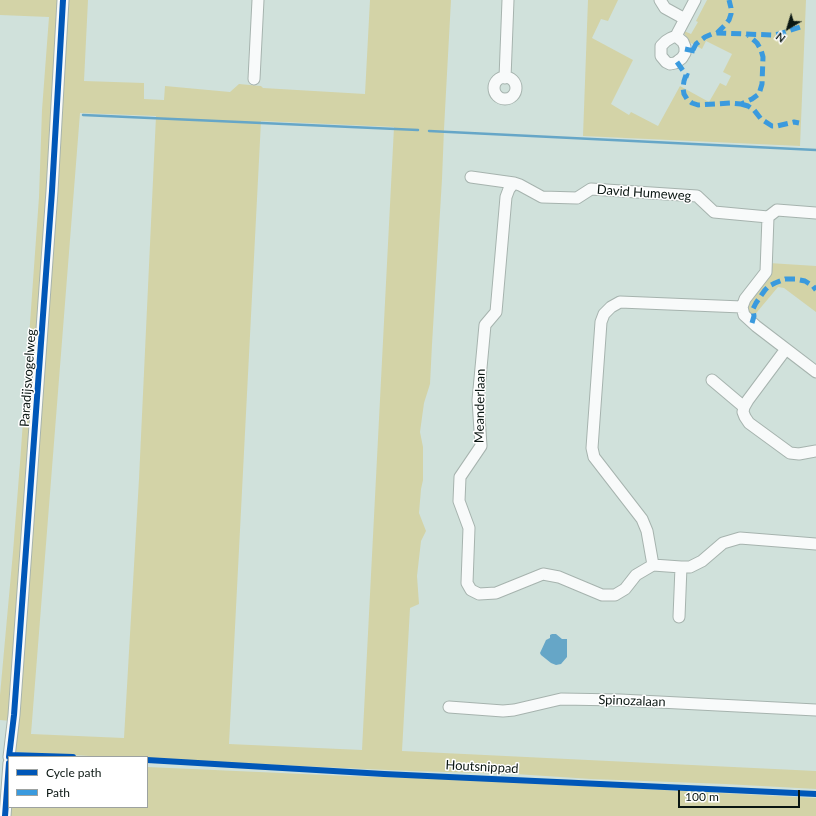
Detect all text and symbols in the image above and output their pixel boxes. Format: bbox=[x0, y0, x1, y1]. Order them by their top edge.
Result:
north arrow bbox=[768, 8, 808, 48]
text: N bbox=[773, 30, 788, 46]
street label: David Humeweg bbox=[596, 182, 692, 204]
street label: Paradijsvogelweg bbox=[17, 328, 39, 428]
street label: Meanderlaan bbox=[472, 369, 488, 443]
street label: Spinozalaan bbox=[598, 692, 666, 710]
legend bbox=[8, 756, 148, 808]
street label: Houtsnippad bbox=[445, 757, 519, 777]
text: Cycle path bbox=[46, 765, 101, 780]
scale bar bbox=[680, 782, 802, 808]
text: Path bbox=[46, 785, 70, 800]
text: 100 m bbox=[685, 789, 719, 804]

